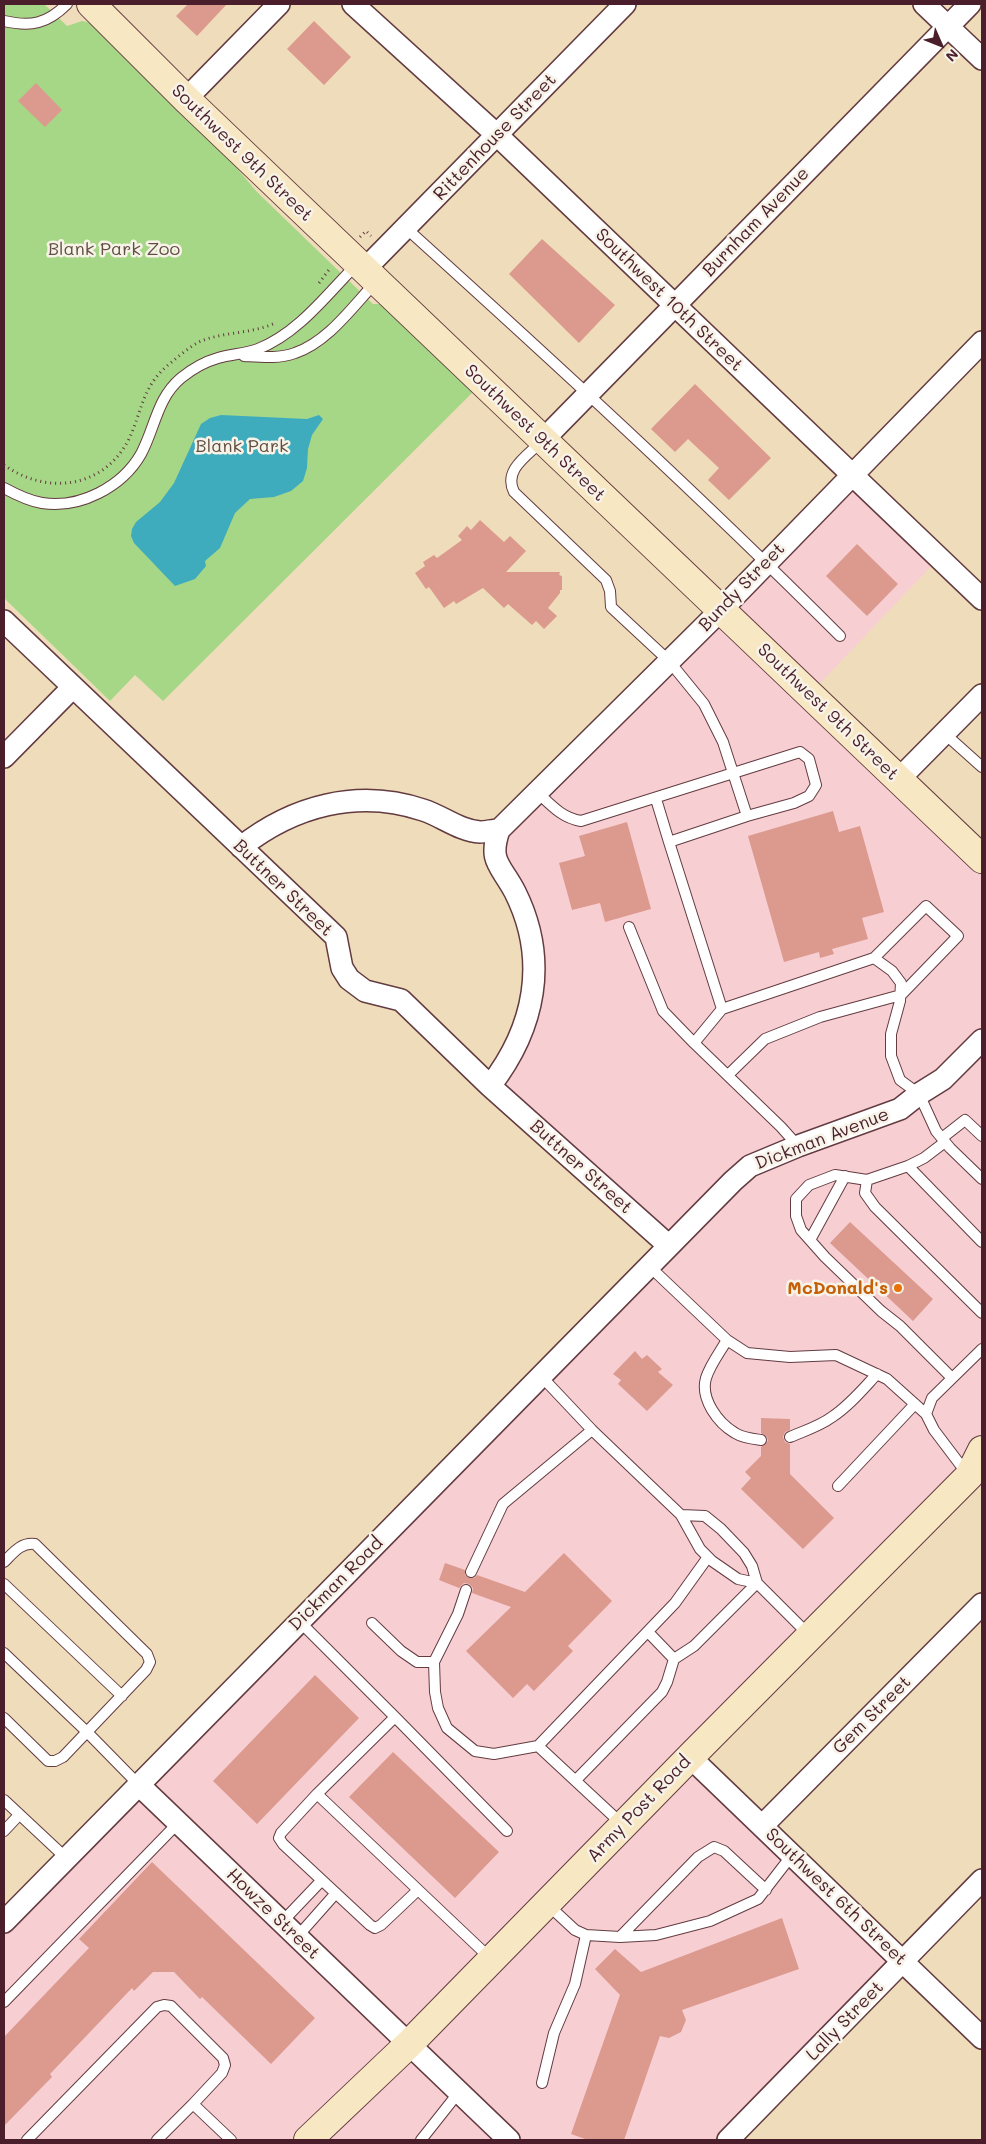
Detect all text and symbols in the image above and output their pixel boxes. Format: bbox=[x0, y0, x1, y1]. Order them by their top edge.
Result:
north arrow bbox=[916, 20, 966, 70]
text: N bbox=[942, 45, 963, 66]
street label: Rittenhouse Street bbox=[429, 69, 561, 205]
street label: Southwest 9th Street bbox=[167, 80, 317, 226]
street label: Burnham Avenue bbox=[698, 163, 814, 281]
street label: Southwest 10th Street bbox=[591, 224, 747, 376]
park label: Blank Park Zoo bbox=[48, 238, 180, 260]
street label: Southwest 9th Street bbox=[460, 360, 610, 506]
park label: Blank Park bbox=[195, 435, 289, 457]
street label: Bundy Street bbox=[694, 538, 790, 636]
street label: Southwest 9th Street bbox=[753, 639, 903, 785]
street label: Buttner Street bbox=[229, 835, 337, 941]
street label: Dickman Avenue bbox=[752, 1104, 892, 1174]
street label: Buttner Street bbox=[525, 1115, 637, 1219]
place label: McDonald's bbox=[787, 1277, 888, 1299]
marker: McDonald's bbox=[892, 1282, 904, 1294]
street label: Dickman Road bbox=[284, 1532, 388, 1636]
street label: Gem Street bbox=[828, 1671, 916, 1759]
street label: Army Post Road bbox=[583, 1751, 695, 1867]
street label: Southwest 6th Street bbox=[761, 1824, 911, 1970]
street label: Howze Street bbox=[222, 1864, 324, 1964]
street label: Lally Street bbox=[802, 1977, 888, 2065]

